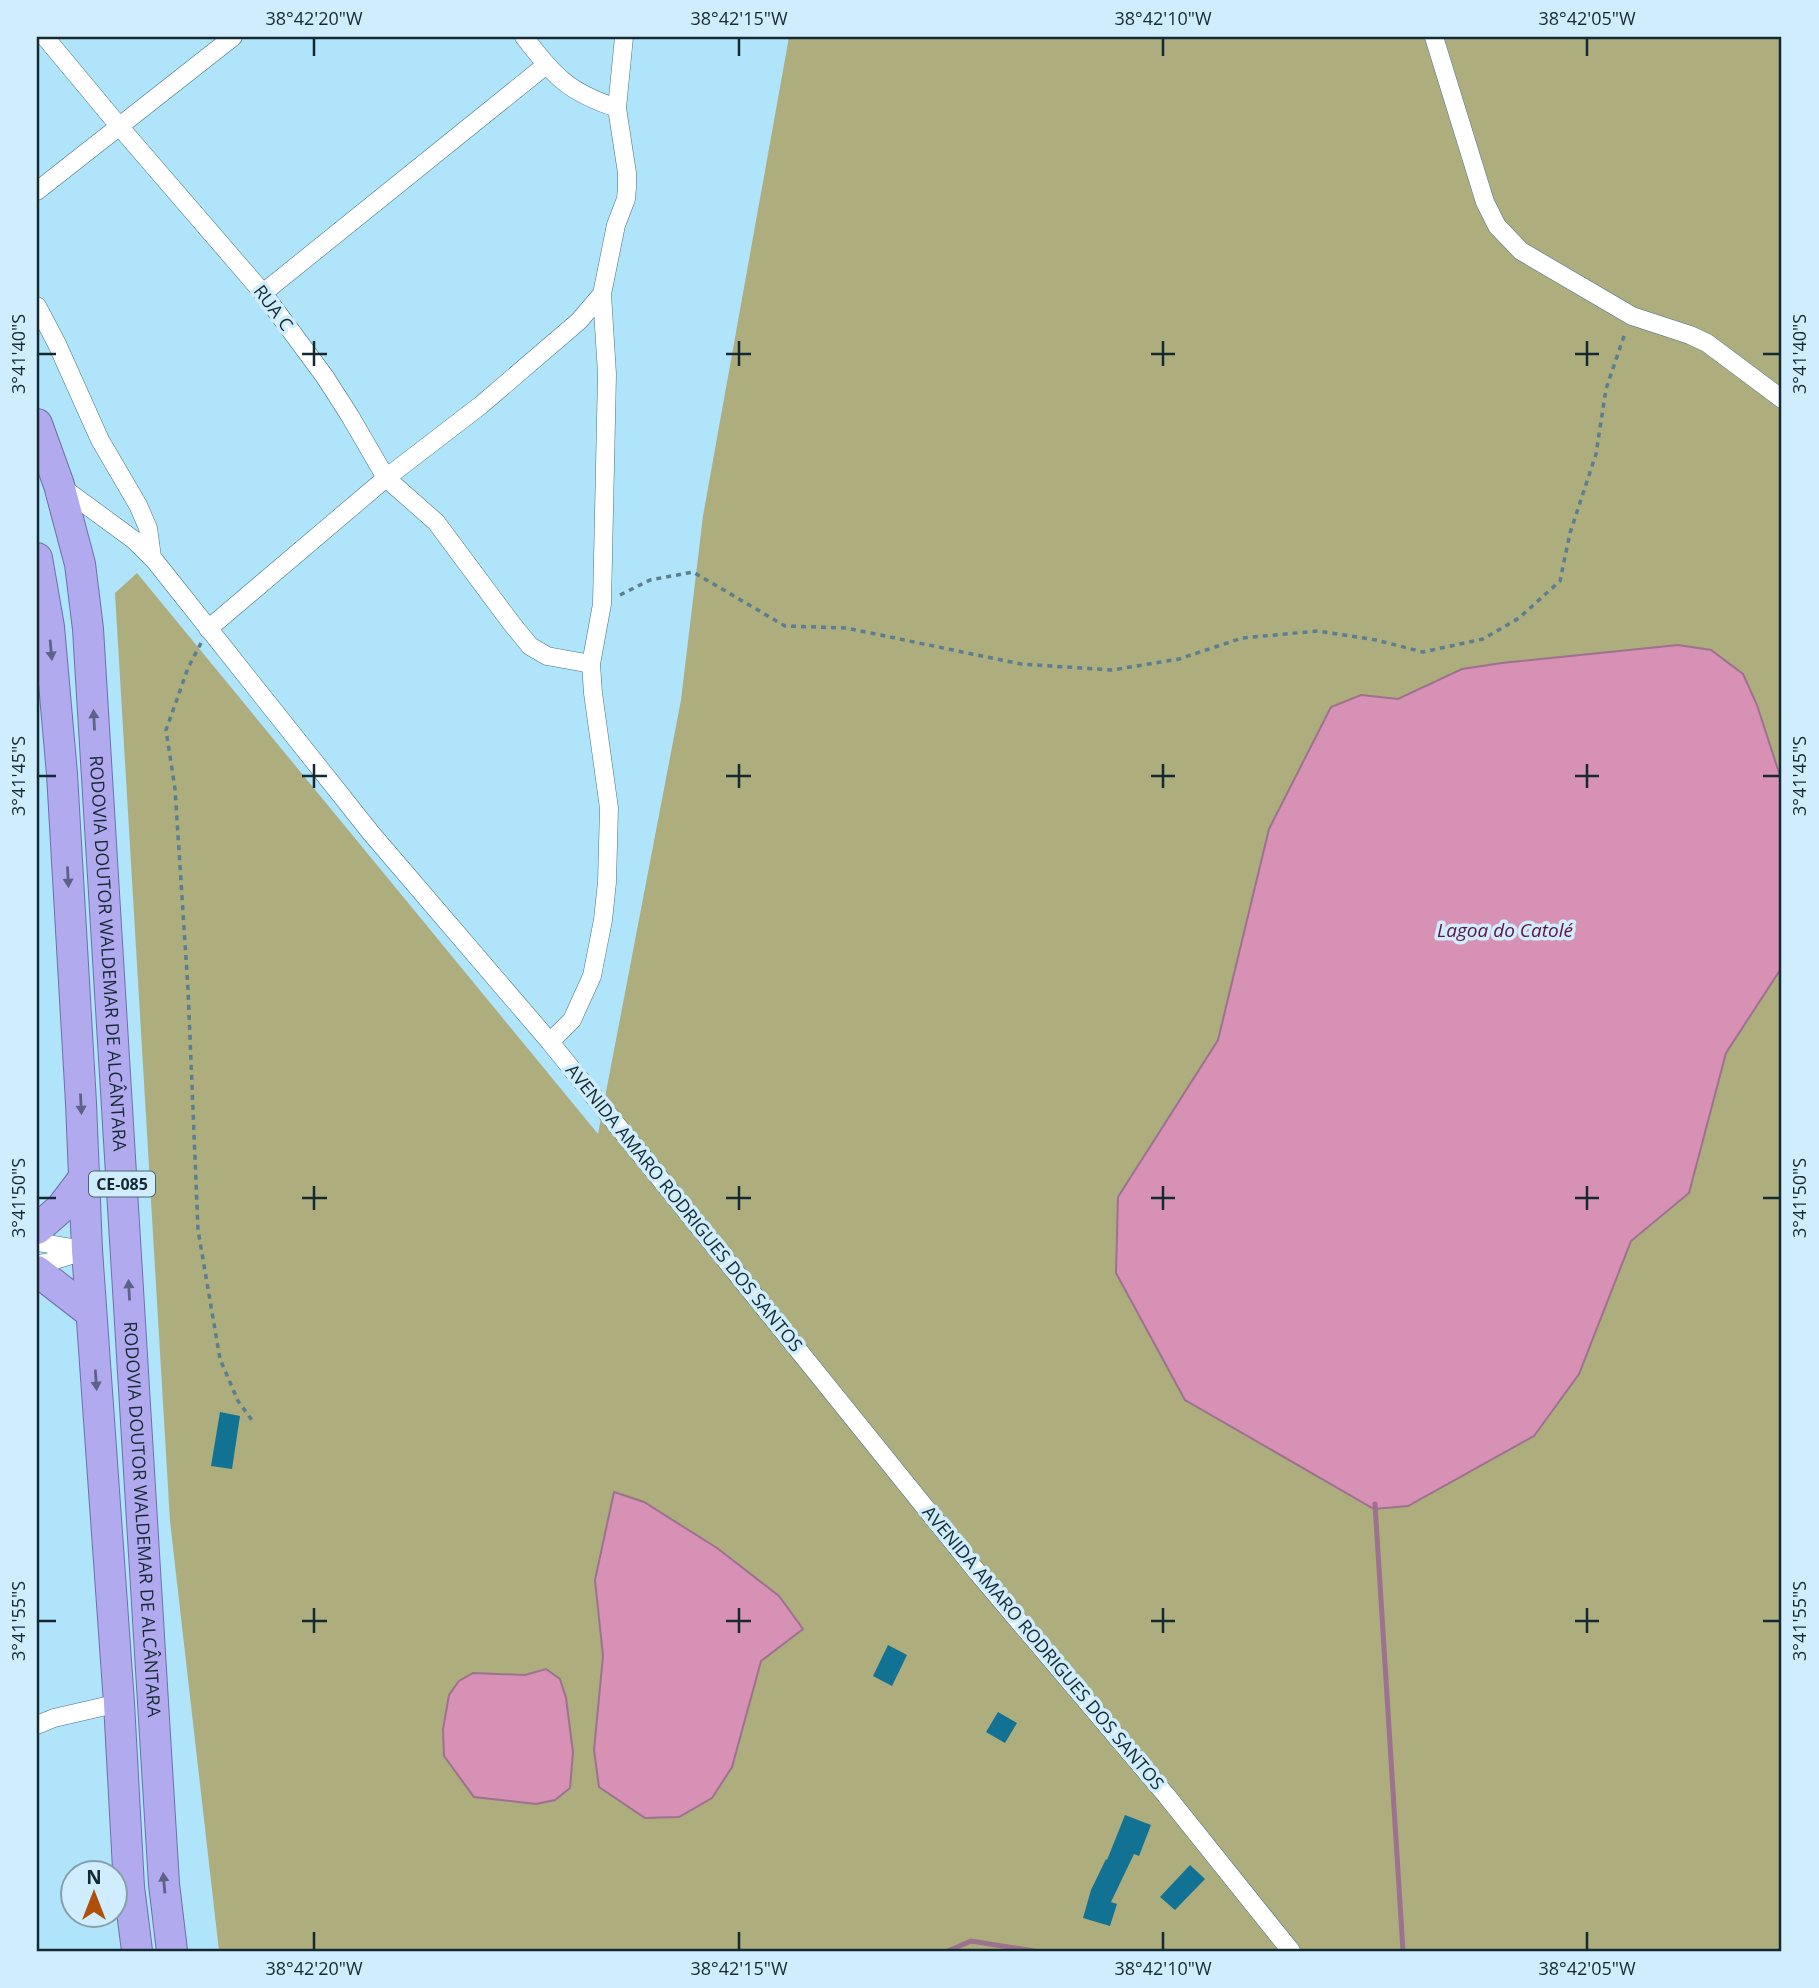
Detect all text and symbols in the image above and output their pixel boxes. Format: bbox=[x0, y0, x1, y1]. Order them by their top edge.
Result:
text: 38°42'20"W bbox=[265, 6, 363, 30]
text: 38°42'15"W bbox=[690, 6, 788, 30]
text: 38°42'10"W bbox=[1114, 6, 1212, 30]
text: 38°42'05"W bbox=[1538, 6, 1636, 30]
street label: RUA C bbox=[249, 280, 299, 335]
text: 3°41'40"S bbox=[6, 314, 30, 394]
text: 3°41'40"S bbox=[1787, 314, 1811, 394]
one-way arrow bbox=[46, 639, 57, 661]
one-way arrow bbox=[88, 709, 99, 731]
text: 3°41'45"S bbox=[6, 736, 30, 816]
text: 3°41'45"S bbox=[1787, 736, 1811, 816]
street label: RODOVIA DOUTOR WALDEMAR DE ALCÂNTARA bbox=[85, 755, 133, 1153]
one-way arrow bbox=[62, 866, 73, 888]
water label: Lagoa do Catolé bbox=[1437, 917, 1573, 943]
street label: AVENIDA AMARO RODRIGUES DOS SANTOS bbox=[561, 1058, 809, 1356]
one-way arrow bbox=[75, 1093, 86, 1115]
text: 3°41'50"S bbox=[6, 1158, 30, 1238]
text: 3°41'50"S bbox=[1787, 1158, 1811, 1238]
road number: CE-085 bbox=[89, 1172, 155, 1196]
one-way arrow bbox=[123, 1278, 134, 1300]
street label: RODOVIA DOUTOR WALDEMAR DE ALCÂNTARA bbox=[119, 1321, 167, 1718]
one-way arrow bbox=[91, 1369, 102, 1391]
street label: AVENIDA AMARO RODRIGUES DOS SANTOS bbox=[918, 1500, 1170, 1795]
text: 3°41'55"S bbox=[6, 1581, 30, 1661]
text: 3°41'55"S bbox=[1787, 1581, 1811, 1661]
north arrow bbox=[60, 1858, 130, 1928]
text: N bbox=[86, 1864, 102, 1890]
one-way arrow bbox=[158, 1872, 169, 1894]
text: 38°42'20"W bbox=[265, 1956, 363, 1980]
text: 38°42'15"W bbox=[690, 1956, 788, 1980]
text: 38°42'10"W bbox=[1114, 1956, 1212, 1980]
text: 38°42'05"W bbox=[1538, 1956, 1636, 1980]

